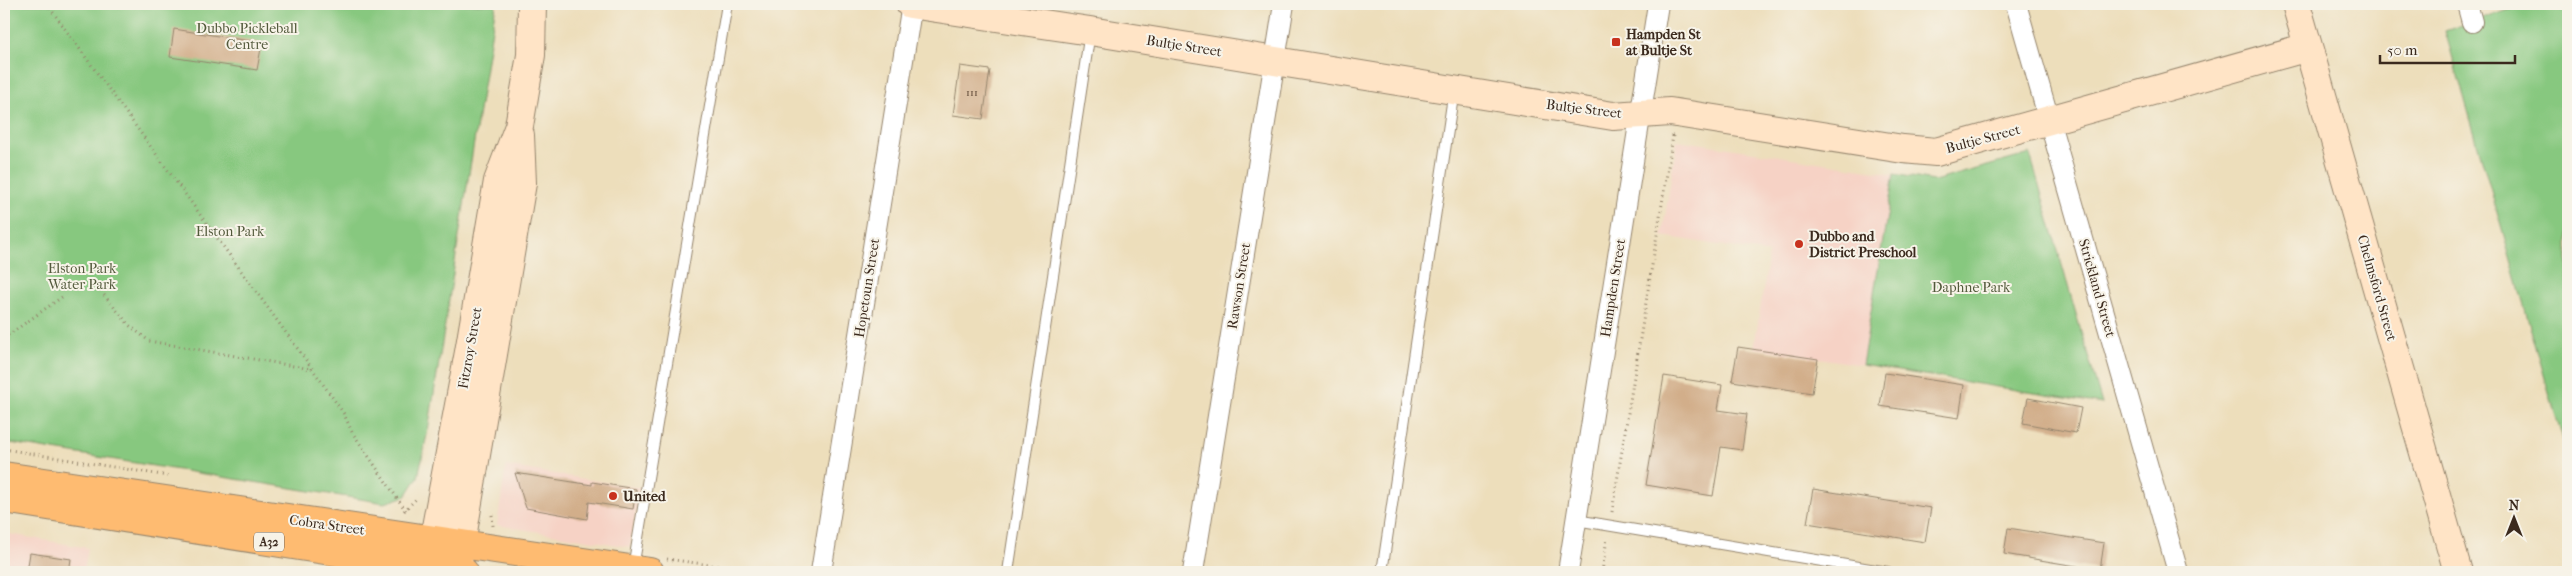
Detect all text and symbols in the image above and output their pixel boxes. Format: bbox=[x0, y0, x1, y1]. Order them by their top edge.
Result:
park label: Dubbo Pickleball Centre bbox=[196, 20, 298, 53]
place label: Hampden St at Bultje St bbox=[1626, 26, 1702, 59]
street label: Bultje Street bbox=[1145, 32, 1223, 60]
scale bar bbox=[2380, 32, 2514, 64]
marker: Hampden St at Bultje St bbox=[1610, 36, 1622, 48]
text: 50 m bbox=[2387, 41, 2418, 59]
house number: 111 bbox=[966, 86, 978, 99]
street label: Bultje Street bbox=[1545, 96, 1623, 122]
street label: Bultje Street bbox=[1944, 121, 2022, 157]
park label: Elston Park bbox=[196, 223, 265, 240]
place label: Dubbo and District Preschool bbox=[1809, 228, 1917, 261]
street label: Chelmsford Street bbox=[2354, 233, 2400, 343]
street label: Hopetoun Street bbox=[851, 237, 883, 339]
street label: Strickland Street bbox=[2075, 237, 2119, 339]
street label: Hampden Street bbox=[1597, 238, 1629, 338]
marker: Dubbo and District Preschool bbox=[1793, 238, 1805, 250]
street label: Rawson Street bbox=[1224, 242, 1254, 330]
park label: Elston Park Water Park bbox=[47, 260, 117, 293]
park label: Daphne Park bbox=[1932, 279, 2011, 296]
street label: Fitzroy Street bbox=[454, 306, 486, 390]
place label: United bbox=[622, 488, 667, 505]
marker: United bbox=[607, 490, 619, 502]
north arrow bbox=[2490, 494, 2540, 544]
text: N bbox=[2509, 497, 2520, 514]
street label: Cobra Street bbox=[288, 511, 366, 539]
road number: A32 bbox=[254, 532, 284, 552]

